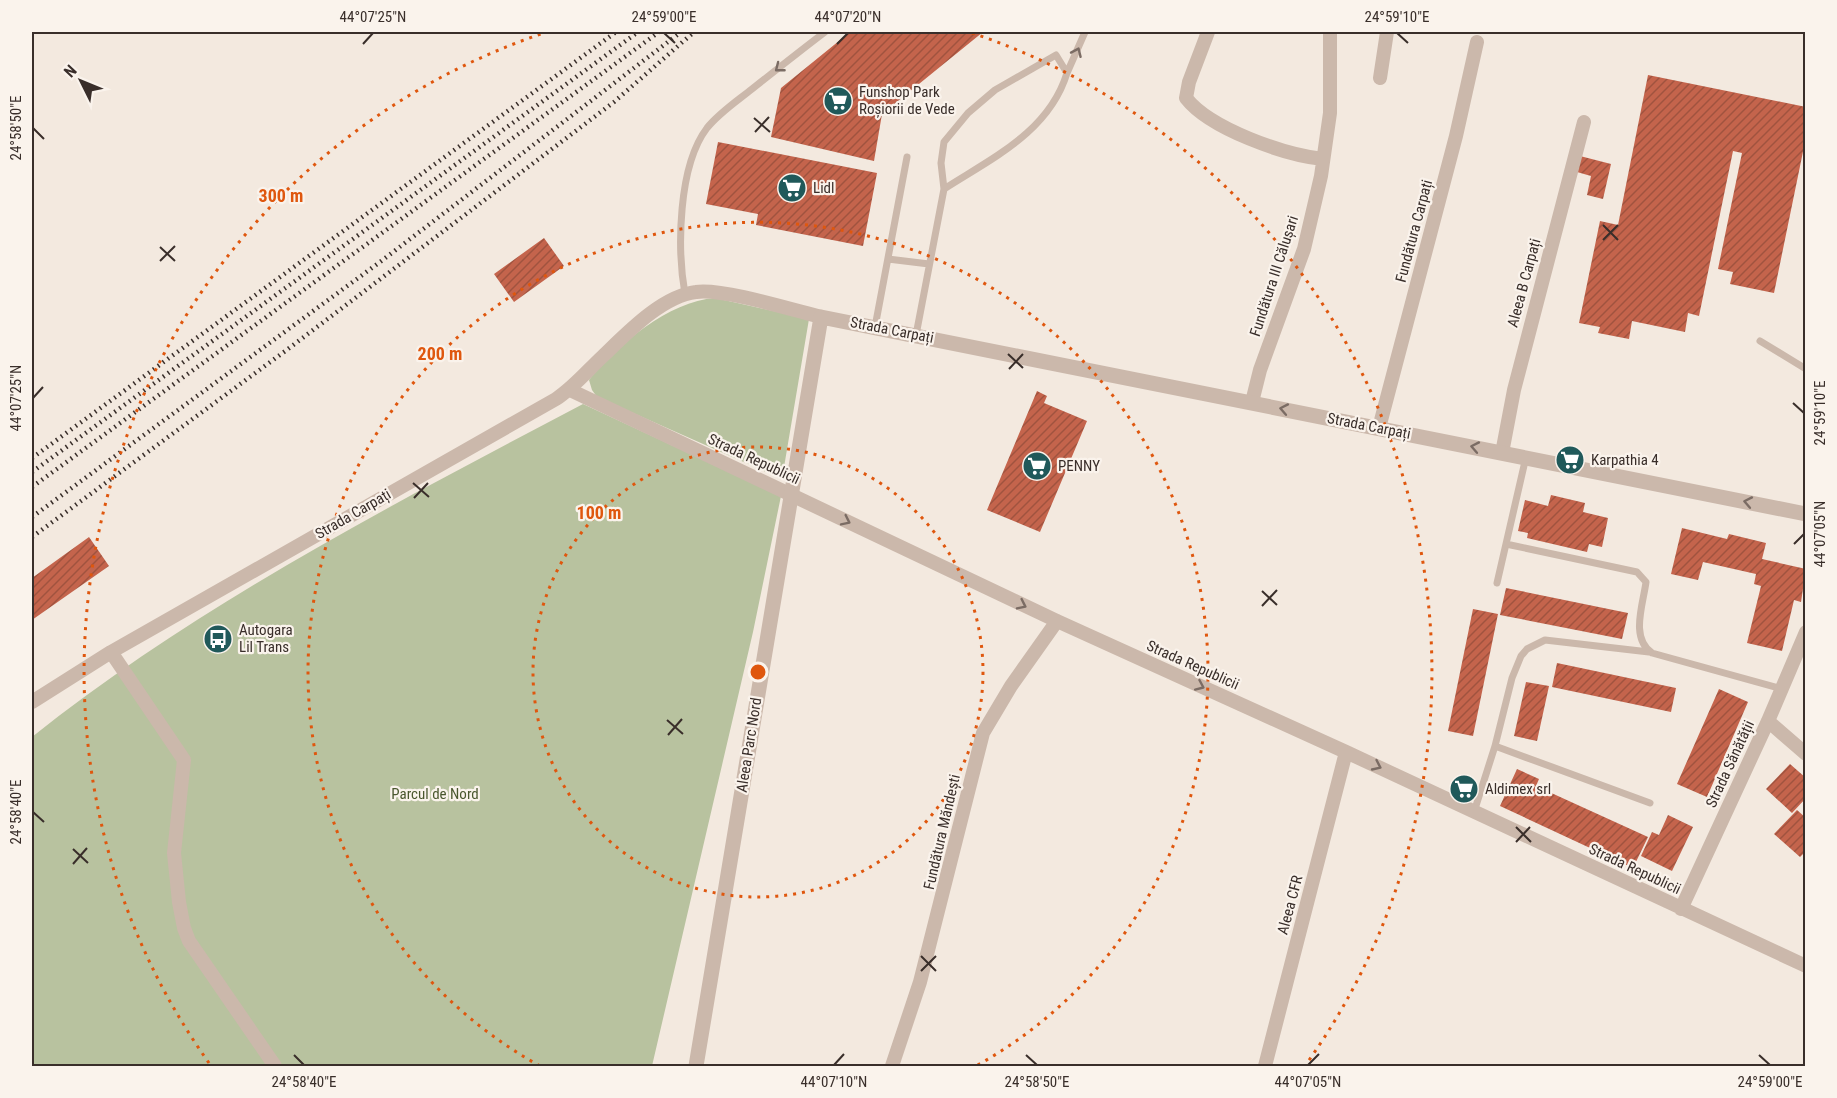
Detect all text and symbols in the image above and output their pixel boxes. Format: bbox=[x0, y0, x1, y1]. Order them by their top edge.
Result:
text: 44°07'25"N bbox=[340, 8, 406, 26]
text: 24°59'00"E bbox=[632, 8, 696, 26]
text: 44°07'20"N bbox=[815, 8, 881, 26]
text: 24°59'10"E bbox=[1365, 8, 1429, 26]
one-way arrow bbox=[1069, 48, 1081, 59]
north arrow bbox=[51, 51, 111, 111]
one-way arrow bbox=[774, 60, 785, 71]
text: N bbox=[60, 61, 81, 81]
place label: Funshop Park Roșiorii de Vede bbox=[859, 83, 955, 118]
supermarket icon: Funshop Park Roșiorii de Vede bbox=[822, 85, 854, 117]
text: 24°58'50"E bbox=[7, 96, 25, 160]
supermarket icon: Lidl bbox=[776, 172, 808, 204]
street label: Fundătura Carpați bbox=[1392, 178, 1436, 284]
place label: Lidl bbox=[813, 179, 834, 197]
text: 300 m bbox=[259, 185, 303, 206]
street label: Fundătura III Călușari bbox=[1246, 213, 1302, 339]
street label: Aleea B Carpați bbox=[1504, 237, 1544, 329]
street label: Strada Carpați bbox=[849, 313, 935, 347]
text: 200 m bbox=[418, 343, 462, 364]
text: 44°07'25"N bbox=[7, 365, 25, 431]
text: 24°59'10"E bbox=[1811, 381, 1829, 445]
one-way arrow bbox=[1279, 403, 1289, 416]
street label: Strada Carpați bbox=[1326, 409, 1412, 443]
street label: Strada Republicii bbox=[705, 430, 803, 488]
one-way arrow bbox=[1470, 441, 1480, 454]
supermarket icon: Karpathia 4 bbox=[1554, 444, 1586, 476]
supermarket icon: PENNY bbox=[1021, 450, 1053, 482]
place label: Karpathia 4 bbox=[1591, 451, 1659, 469]
place label: PENNY bbox=[1058, 457, 1100, 475]
street label: Strada Carpați bbox=[312, 485, 394, 543]
one-way arrow bbox=[1743, 497, 1753, 510]
text: 44°07'05"N bbox=[1811, 501, 1829, 567]
text: 100 m bbox=[577, 502, 621, 523]
one-way arrow bbox=[840, 513, 851, 525]
one-way arrow bbox=[1016, 597, 1027, 609]
place label: Autogara Lil Trans bbox=[239, 621, 293, 656]
bus stop icon: Autogara Lil Trans bbox=[202, 623, 234, 655]
street label: Strada Republicii bbox=[1144, 637, 1242, 693]
centre of rings bbox=[748, 662, 768, 682]
one-way arrow bbox=[1193, 678, 1204, 690]
street label: Aleea Parc Nord bbox=[733, 696, 765, 794]
street label: Strada Sănătății bbox=[1702, 718, 1758, 810]
one-way arrow bbox=[1371, 759, 1382, 771]
street label: Fundătura Măndești bbox=[920, 773, 964, 891]
supermarket icon: Aldimex srl bbox=[1448, 773, 1480, 805]
text: 24°58'40"E bbox=[7, 780, 25, 844]
place label: Aldimex srl bbox=[1485, 780, 1551, 798]
park label: Parcul de Nord bbox=[391, 785, 479, 803]
street label: Strada Republicii bbox=[1586, 840, 1684, 898]
street label: Aleea CFR bbox=[1273, 873, 1307, 937]
text: 24°58'40"E bbox=[272, 1073, 336, 1091]
text: 44°07'10"N bbox=[801, 1073, 867, 1091]
text: 24°58'50"E bbox=[1005, 1073, 1069, 1091]
text: 44°07'05"N bbox=[1275, 1073, 1341, 1091]
text: 24°59'00"E bbox=[1738, 1073, 1802, 1091]

